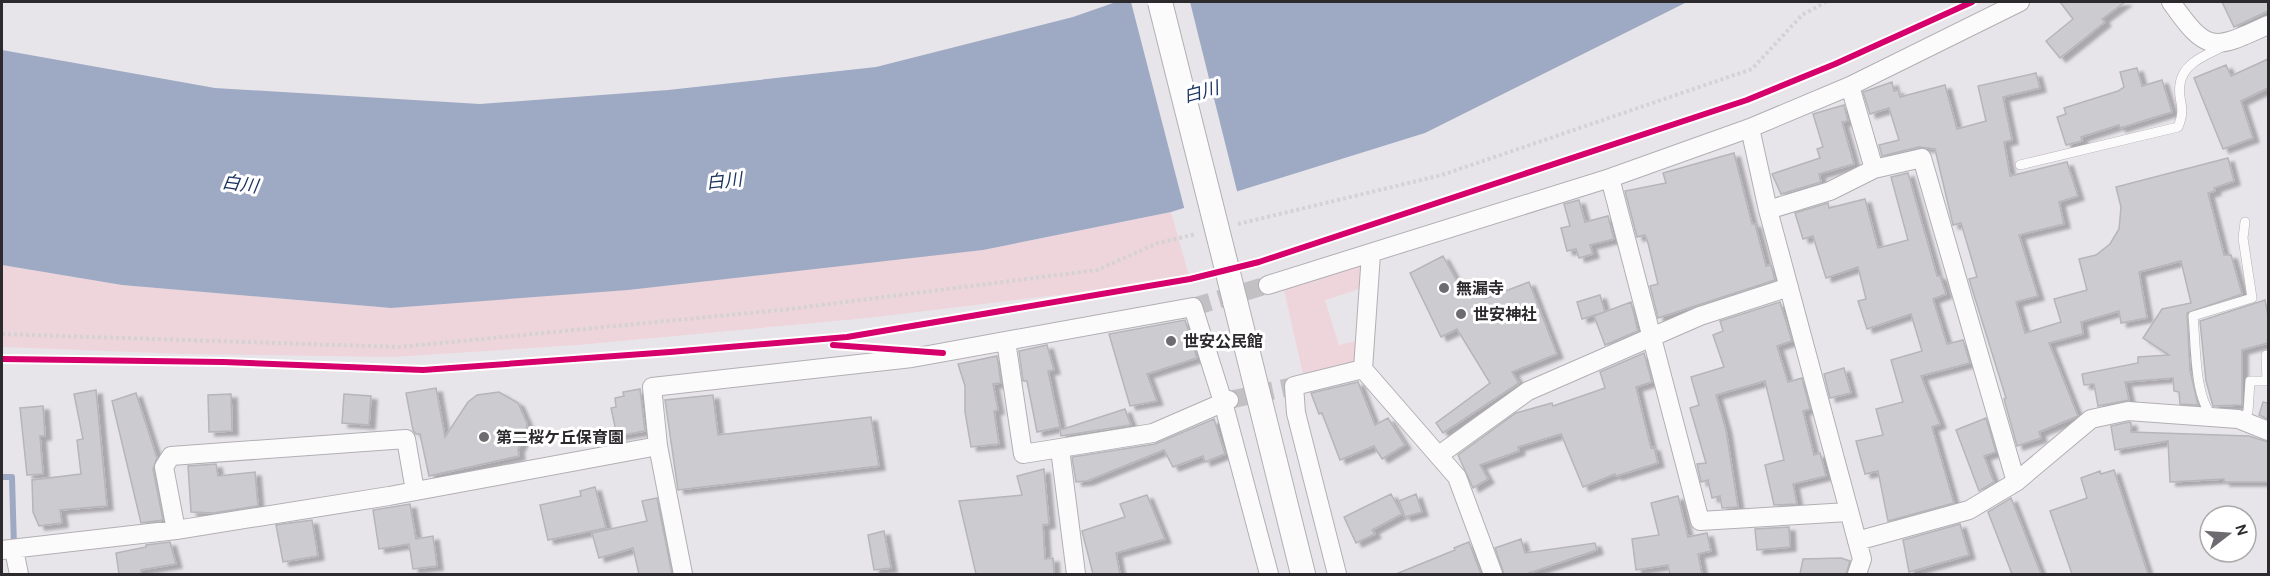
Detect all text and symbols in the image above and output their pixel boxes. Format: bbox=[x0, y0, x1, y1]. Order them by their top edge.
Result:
water label: 白川 bbox=[1181, 76, 1223, 107]
water label: 白川 bbox=[705, 168, 745, 194]
water label: 白川 bbox=[221, 171, 261, 198]
place label: 無漏寺 bbox=[1456, 279, 1504, 298]
marker: 無漏寺 bbox=[1437, 281, 1451, 295]
place label: 世安神社 bbox=[1473, 305, 1537, 324]
marker: 世安神社 bbox=[1454, 307, 1468, 321]
place label: 世安公民館 bbox=[1183, 332, 1263, 351]
marker: 世安公民館 bbox=[1164, 334, 1178, 348]
place label: 第二桜ケ丘保育園 bbox=[496, 428, 624, 447]
marker: 第二桜ケ丘保育園 bbox=[477, 430, 491, 444]
north arrow bbox=[2198, 504, 2258, 564]
text: N bbox=[2231, 521, 2253, 538]

